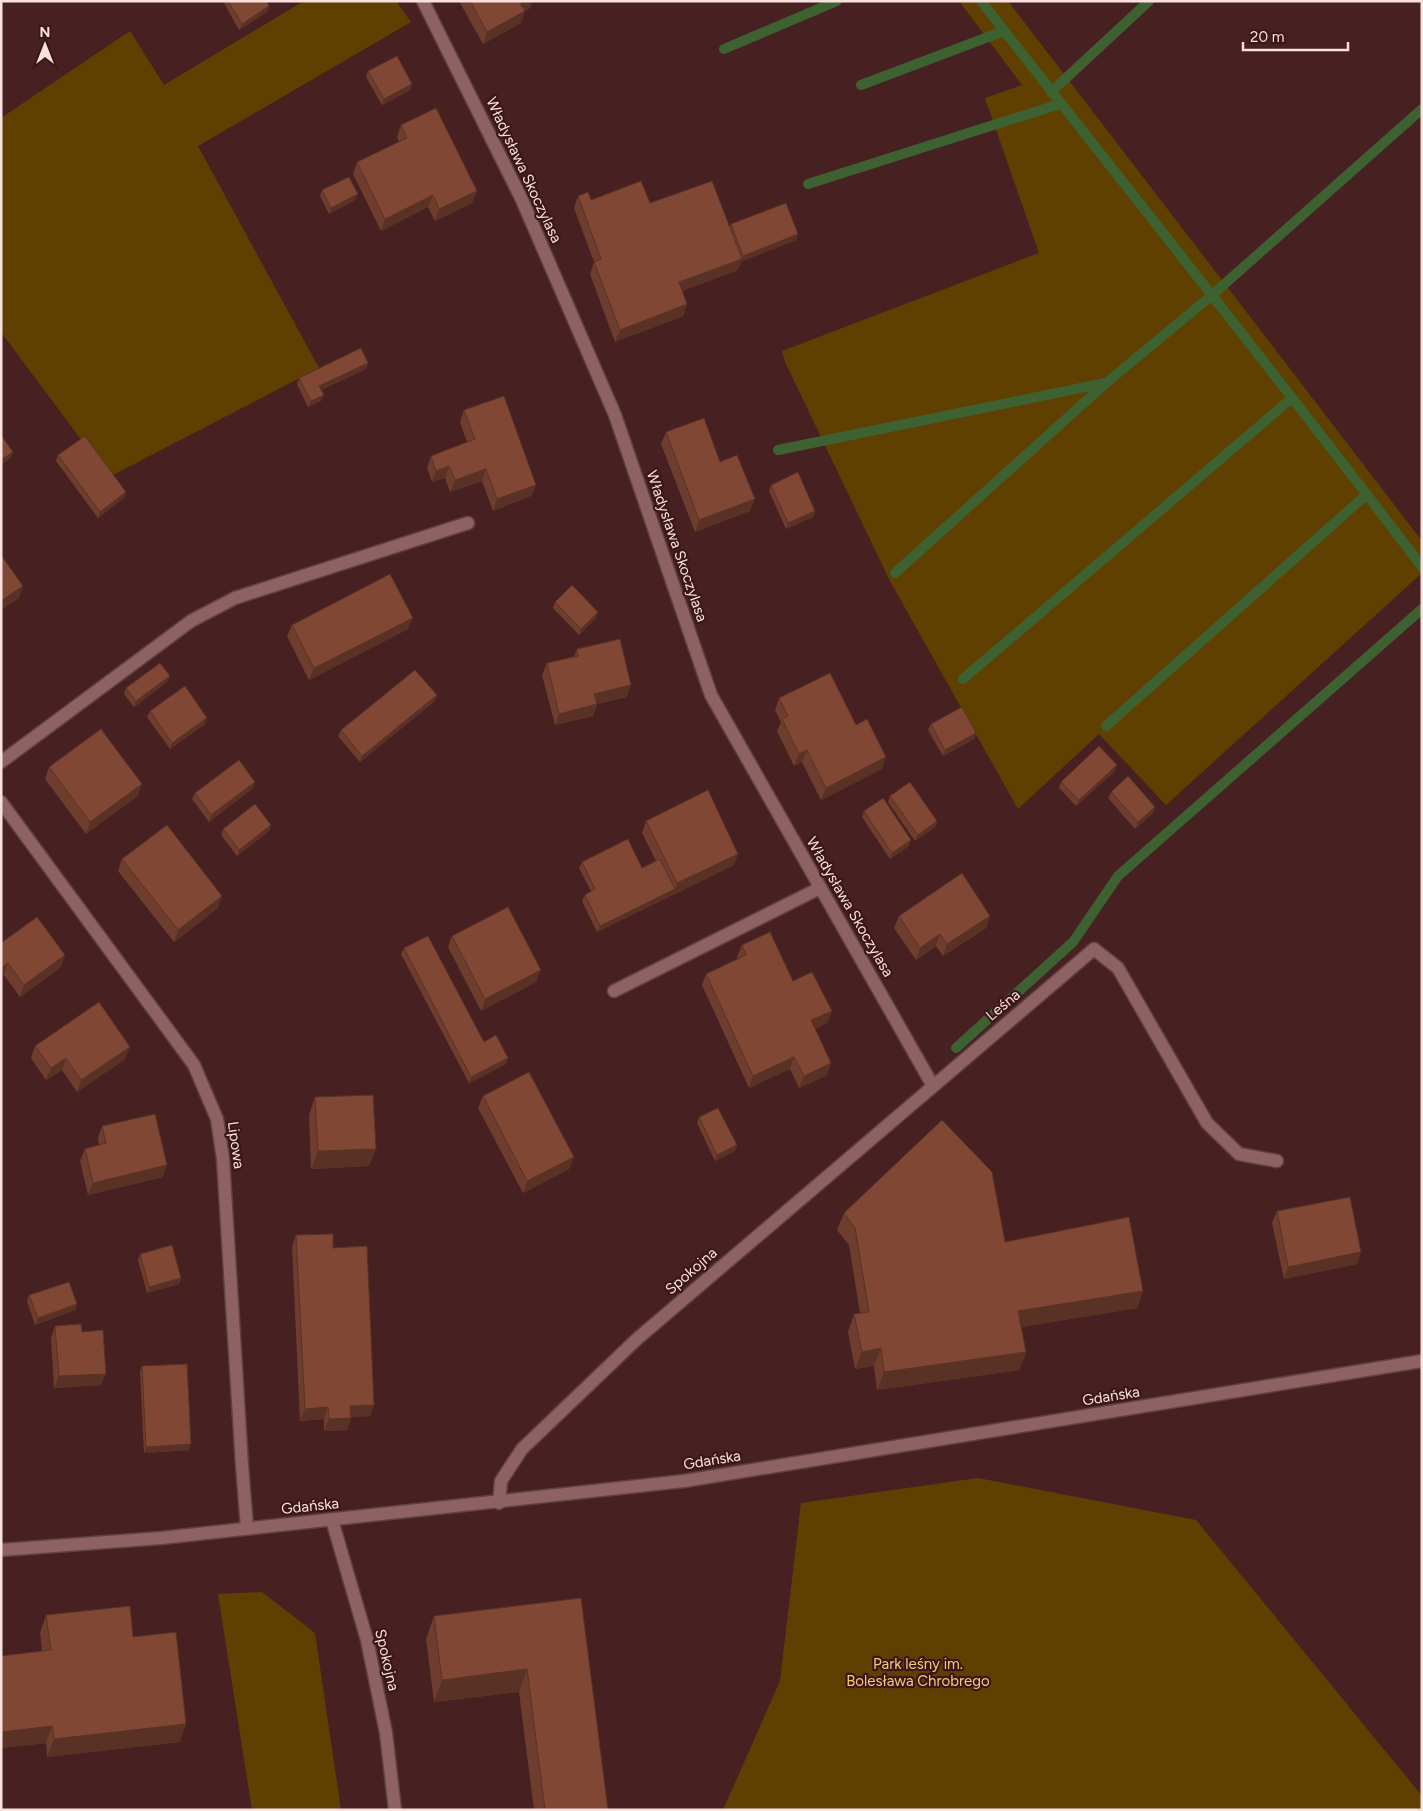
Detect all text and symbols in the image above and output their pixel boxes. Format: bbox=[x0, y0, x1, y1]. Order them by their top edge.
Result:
north arrow bbox=[20, 20, 70, 70]
scale bar bbox=[1243, 20, 1348, 52]
text: N bbox=[40, 24, 50, 41]
text: 20 m bbox=[1250, 28, 1284, 46]
street label: Władysława Skoczylasa bbox=[482, 94, 566, 246]
street label: Władysława Skoczylasa bbox=[643, 468, 711, 624]
street label: Władysława Skoczylasa bbox=[803, 834, 897, 980]
street label: Leśna bbox=[982, 986, 1024, 1024]
street label: Lipowa bbox=[224, 1120, 248, 1170]
street label: Spokojna bbox=[661, 1244, 721, 1298]
street label: Gdańska bbox=[1081, 1383, 1141, 1409]
street label: Gdańska bbox=[682, 1447, 742, 1473]
street label: Gdańska bbox=[280, 1494, 340, 1518]
street label: Spokojna bbox=[371, 1627, 403, 1693]
park label: Park leśny im. Bolesława Chrobrego bbox=[846, 1655, 990, 1690]

